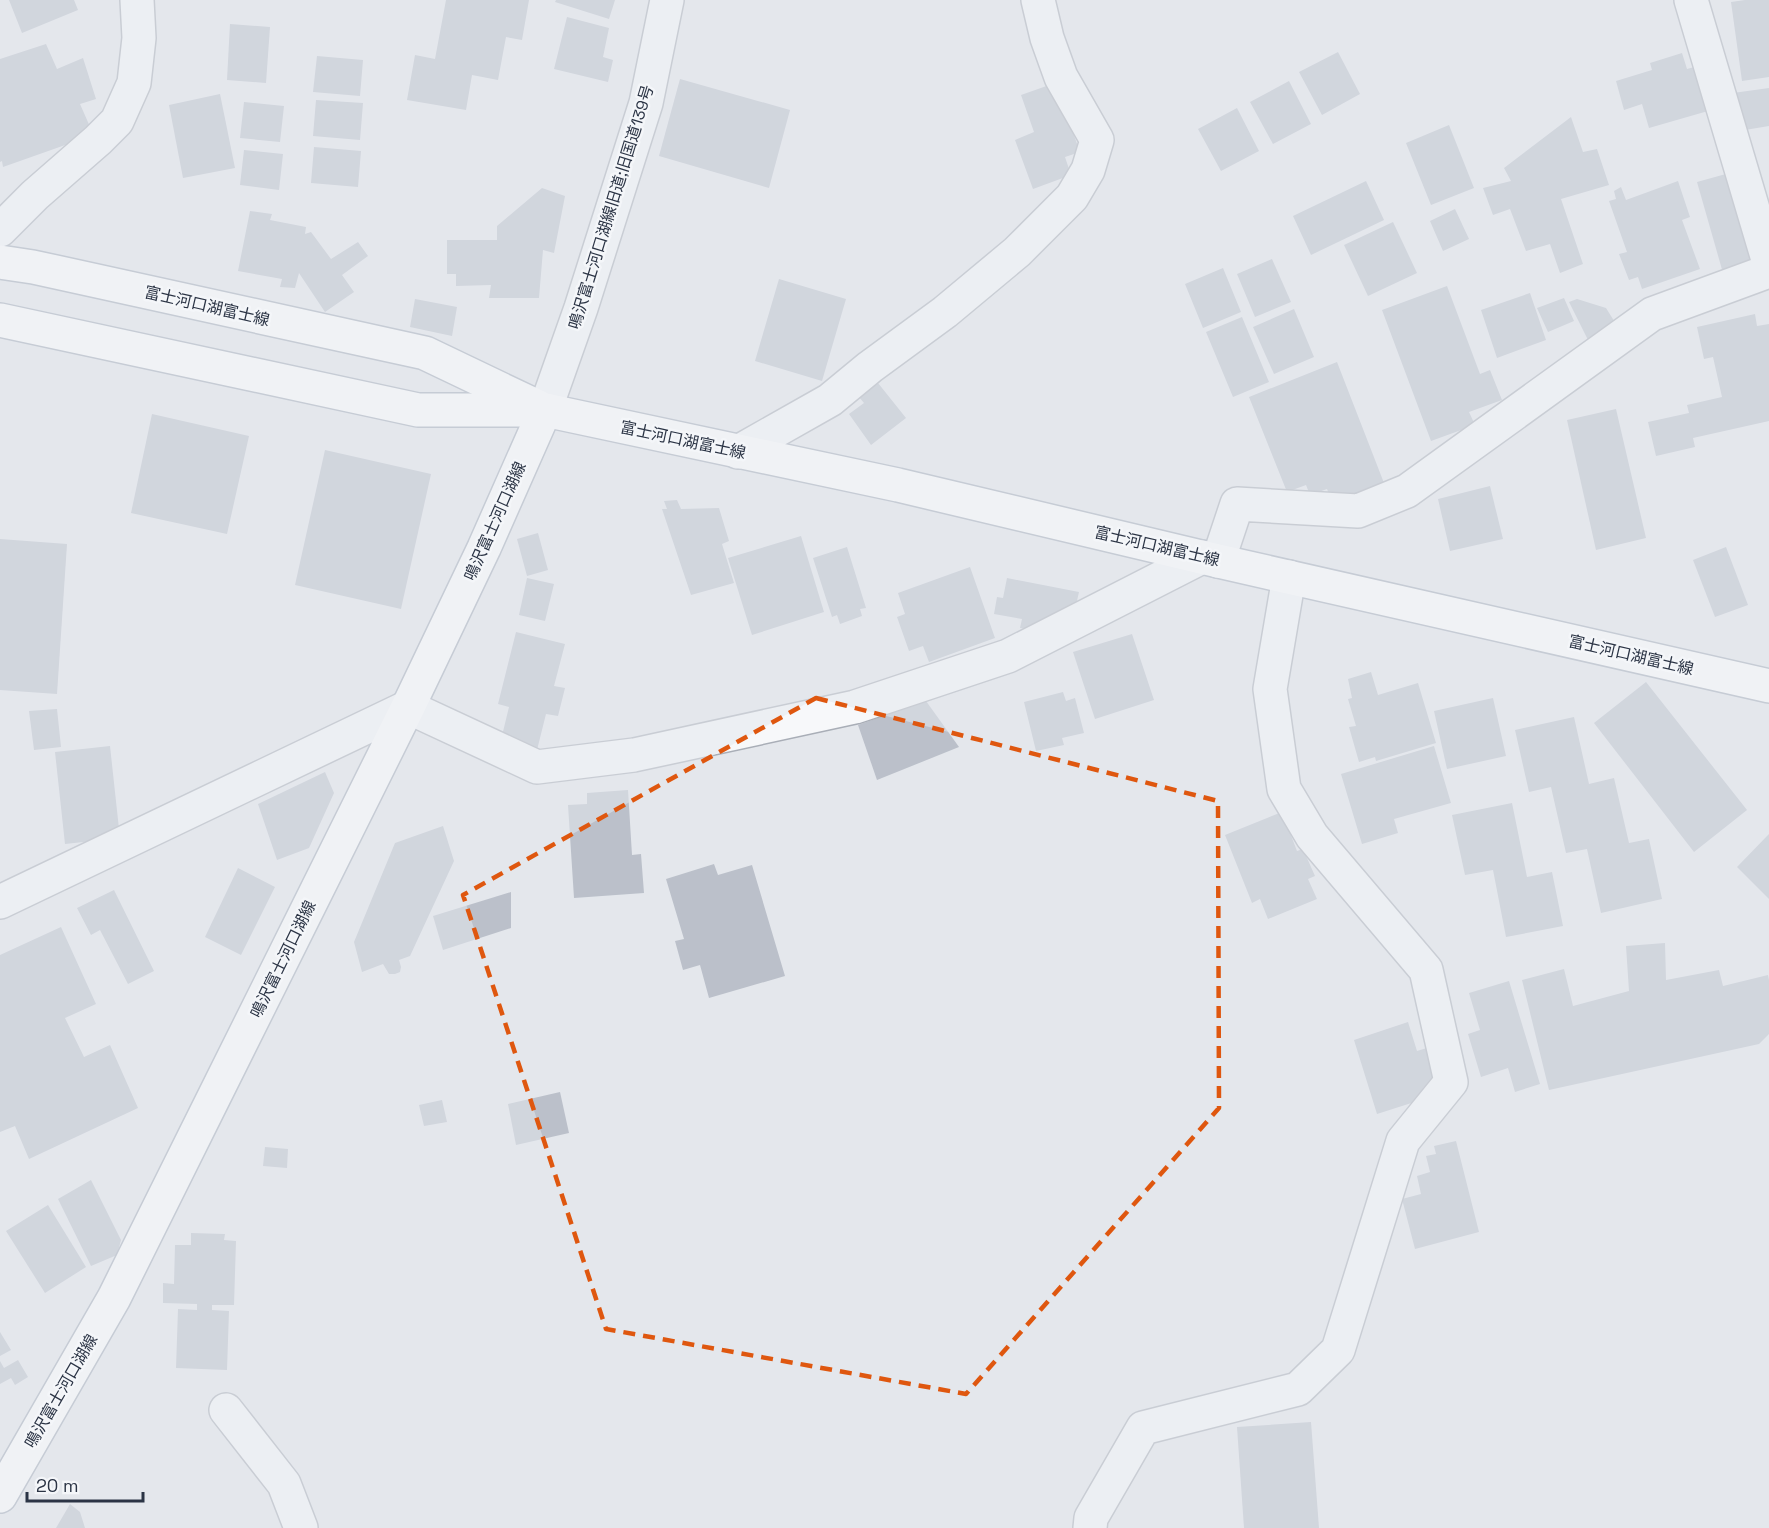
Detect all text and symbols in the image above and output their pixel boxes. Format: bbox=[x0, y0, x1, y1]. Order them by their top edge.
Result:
street label: 鳴沢富士河口湖線旧道;旧国道139号 bbox=[564, 82, 658, 332]
street label: 富士河口湖富士線 bbox=[142, 281, 272, 331]
street label: 富士河口湖富士線 bbox=[618, 416, 748, 464]
street label: 鳴沢富士河口湖線 bbox=[459, 458, 531, 584]
street label: 富士河口湖富士線 bbox=[1092, 521, 1222, 571]
street label: 富士河口湖富士線 bbox=[1566, 630, 1696, 680]
street label: 鳴沢富士河口湖線 bbox=[246, 897, 320, 1021]
street label: 鳴沢富士河口湖線 bbox=[20, 1330, 102, 1452]
scale bar bbox=[27, 1465, 142, 1503]
text: 20 m bbox=[36, 1474, 79, 1497]

